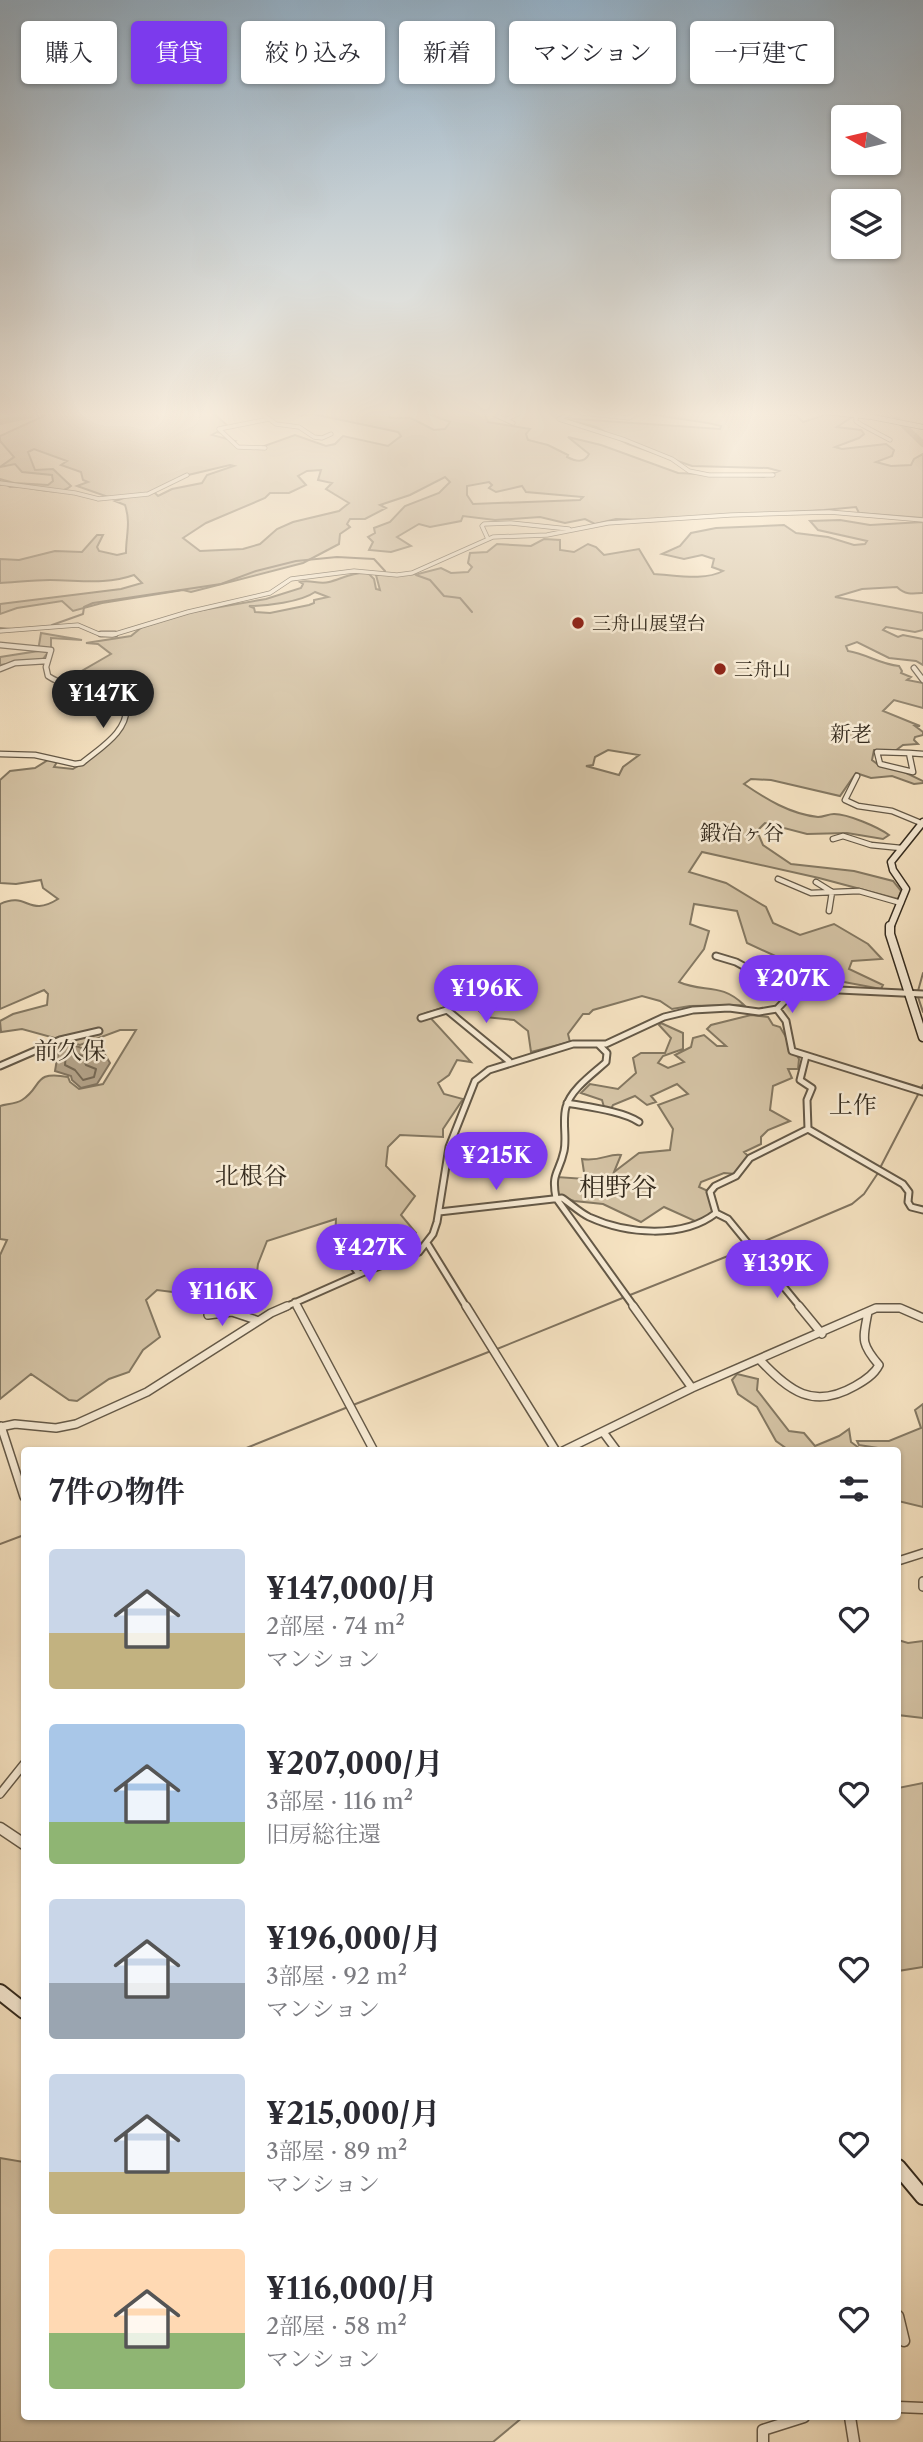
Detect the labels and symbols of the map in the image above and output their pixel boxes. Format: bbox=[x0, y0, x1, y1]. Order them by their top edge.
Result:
north arrow bbox=[831, 105, 901, 175]
place label: 三舟山展望台 bbox=[592, 612, 706, 635]
marker: 三舟山展望台 bbox=[570, 615, 586, 631]
place label: 三舟山 bbox=[734, 658, 791, 681]
marker: 三舟山 bbox=[712, 661, 728, 677]
pin: ¥147K bbox=[54, 670, 152, 730]
district label: 新老 bbox=[830, 721, 872, 746]
district label: 鍛冶ヶ谷 bbox=[700, 820, 784, 845]
pin: ¥207K bbox=[743, 956, 841, 1015]
pin: ¥196K bbox=[437, 965, 535, 1025]
district label: 前久保 bbox=[34, 1036, 106, 1065]
district label: 上作 bbox=[829, 1090, 877, 1119]
pin: ¥215K bbox=[447, 1132, 545, 1192]
district label: 北根谷 bbox=[215, 1161, 287, 1190]
district label: 相野谷 bbox=[579, 1171, 657, 1203]
pin: ¥427K bbox=[320, 1224, 418, 1284]
pin: ¥139K bbox=[728, 1240, 826, 1300]
pin: ¥116K bbox=[173, 1268, 271, 1328]

